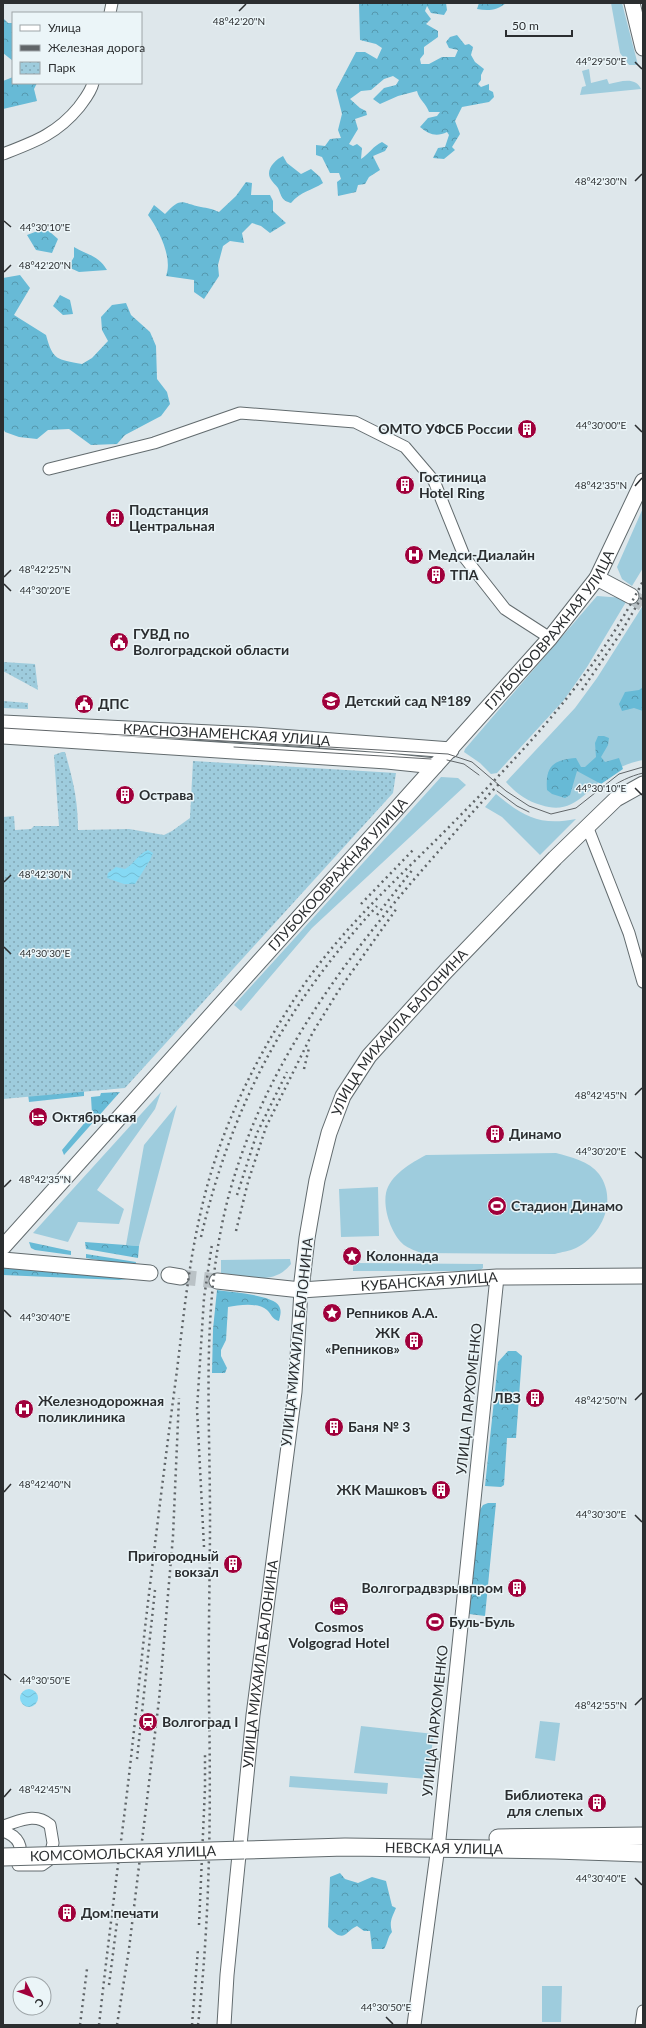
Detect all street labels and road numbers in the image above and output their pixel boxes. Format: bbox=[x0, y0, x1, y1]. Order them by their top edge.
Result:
street label: ГЛУБОКООВРАЖНАЯ УЛИЦА bbox=[481, 546, 617, 713]
street label: КРАСНОЗНАМЕНСКАЯ УЛИЦА bbox=[123, 720, 332, 749]
street label: ГЛУБОКООВРАЖНАЯ УЛИЦА bbox=[264, 793, 411, 954]
street label: УЛИЦА МИХАИЛА БАЛОНИНА bbox=[327, 945, 471, 1118]
street label: УЛИЦА МИХАИЛА БАЛОНИНА bbox=[277, 1236, 316, 1447]
street label: КУБАНСКАЯ УЛИЦА bbox=[360, 1268, 499, 1294]
street label: УЛИЦА ПАРХОМЕНКО bbox=[452, 1322, 485, 1476]
street label: УЛИЦА МИХАИЛА БАЛОНИНА bbox=[239, 1558, 281, 1769]
street label: УЛИЦА ПАРХОМЕНКО bbox=[418, 1644, 451, 1798]
street label: НЕВСКАЯ УЛИЦА bbox=[385, 1839, 504, 1857]
street label: КОМСОМОЛЬСКАЯ УЛИЦА bbox=[29, 1842, 217, 1864]

